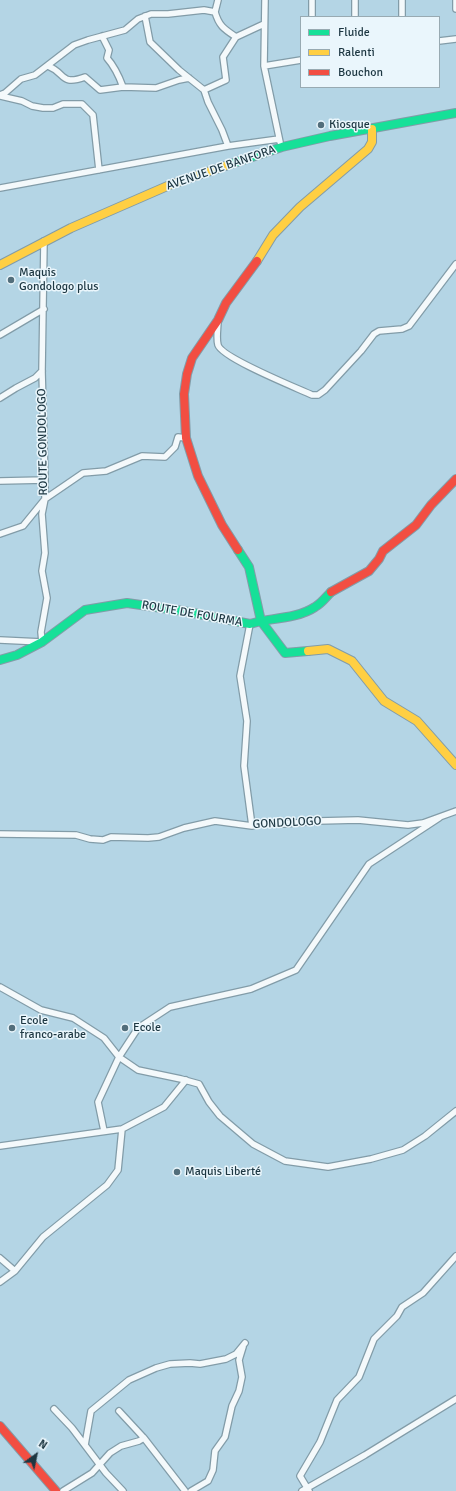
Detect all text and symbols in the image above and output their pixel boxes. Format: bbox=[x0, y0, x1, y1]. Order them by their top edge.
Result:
legend bbox=[300, 16, 440, 88]
text: Fluide bbox=[338, 25, 370, 40]
text: Ralenti bbox=[338, 45, 375, 60]
text: Bouchon bbox=[338, 65, 383, 80]
place label: Kiosque bbox=[329, 118, 370, 132]
marker: Kiosque bbox=[316, 120, 326, 130]
street label: AVENUE DE BANFORA bbox=[164, 143, 278, 193]
place label: Maquis Gondologo plus bbox=[19, 266, 99, 294]
marker: Maquis Gondologo plus bbox=[6, 275, 16, 285]
street label: ROUTE GONDOLOGO bbox=[35, 388, 51, 496]
street label: ROUTE DE FOURMA bbox=[141, 598, 243, 630]
street label: GONDOLOGO bbox=[252, 814, 322, 832]
place label: Ecole franco-arabe bbox=[20, 1014, 86, 1042]
place label: Ecole bbox=[133, 1021, 161, 1035]
marker: Ecole franco-arabe bbox=[7, 1023, 17, 1033]
marker: Ecole bbox=[120, 1023, 130, 1033]
place label: Maquis Liberté bbox=[185, 1165, 261, 1179]
marker: Maquis Liberté bbox=[172, 1167, 182, 1177]
north arrow bbox=[16, 1435, 56, 1475]
text: N bbox=[36, 1437, 50, 1452]

